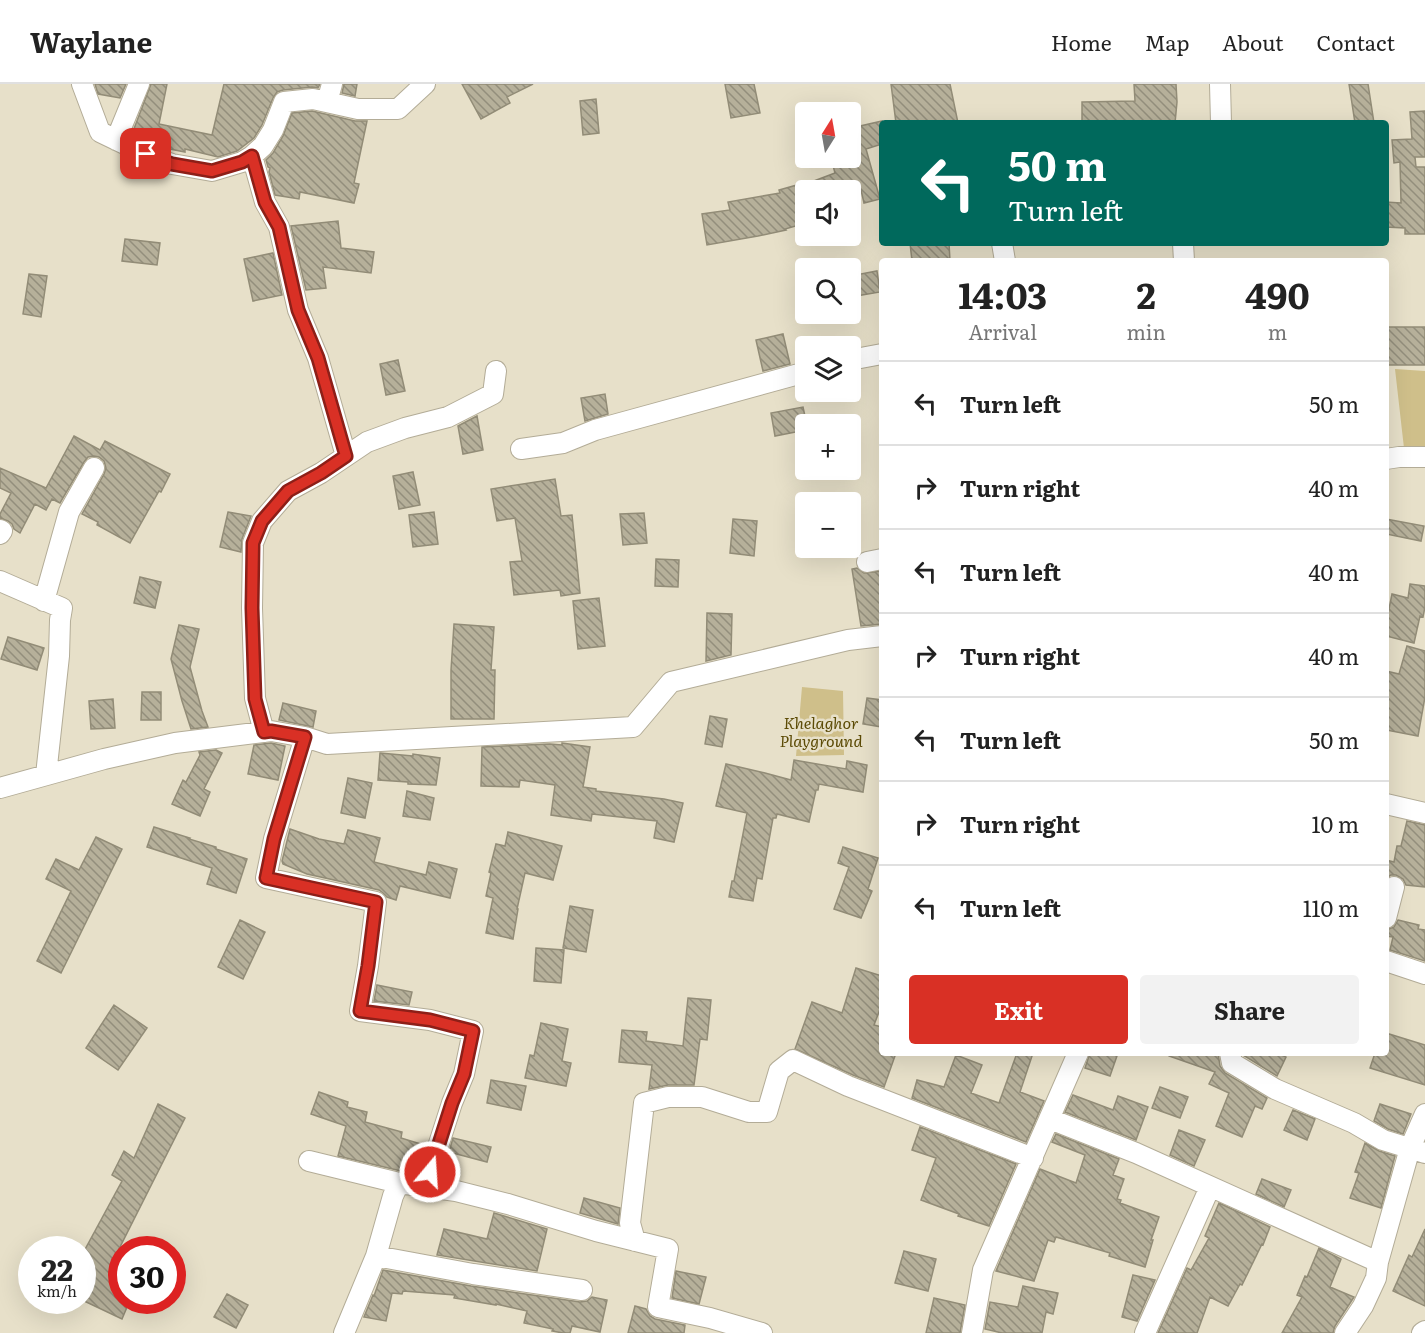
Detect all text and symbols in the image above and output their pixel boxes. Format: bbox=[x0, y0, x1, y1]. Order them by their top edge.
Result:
text: Waylane bbox=[30, 20, 152, 62]
text: Home bbox=[1051, 26, 1112, 57]
text: Map bbox=[1145, 26, 1189, 57]
text: About bbox=[1222, 26, 1284, 57]
text: Contact bbox=[1317, 26, 1395, 57]
north arrow bbox=[795, 102, 861, 168]
map controls bbox=[795, 102, 861, 558]
pin bbox=[120, 128, 171, 179]
text: 50 m bbox=[1008, 132, 1107, 194]
icon: arrive bbox=[129, 137, 162, 170]
icon: left bbox=[909, 144, 987, 222]
button: sound bbox=[795, 180, 861, 246]
text: Turn left bbox=[1008, 189, 1123, 229]
button: search bbox=[795, 258, 861, 324]
text: 14:03 bbox=[958, 267, 1047, 320]
text: 2 bbox=[1136, 267, 1156, 320]
text: 490 bbox=[1245, 267, 1310, 320]
text: Arrival bbox=[969, 316, 1037, 346]
text: min bbox=[1126, 316, 1166, 346]
text: m bbox=[1268, 316, 1287, 346]
button: layers bbox=[795, 336, 861, 402]
icon: left bbox=[909, 387, 942, 420]
text: Turn left bbox=[960, 387, 1061, 420]
text: 50 m bbox=[1309, 387, 1359, 420]
button: + bbox=[795, 414, 861, 480]
icon: right bbox=[909, 471, 942, 504]
text: Turn right bbox=[960, 471, 1080, 504]
text: 40 m bbox=[1308, 471, 1359, 504]
button: − bbox=[795, 492, 861, 558]
icon: left bbox=[909, 555, 942, 588]
text: Turn left bbox=[960, 555, 1061, 588]
text: 40 m bbox=[1308, 555, 1359, 588]
icon: right bbox=[909, 639, 942, 672]
text: Turn right bbox=[960, 639, 1080, 672]
text: 40 m bbox=[1308, 639, 1359, 672]
park label: Khelaghor Playground bbox=[779, 710, 863, 752]
icon: left bbox=[909, 723, 942, 756]
text: Turn left bbox=[960, 723, 1061, 756]
text: 50 m bbox=[1309, 723, 1359, 756]
icon: right bbox=[909, 807, 942, 840]
text: Turn right bbox=[960, 807, 1080, 840]
text: 10 m bbox=[1312, 807, 1359, 840]
icon: left bbox=[909, 891, 942, 924]
text: Turn left bbox=[960, 891, 1061, 924]
text: 110 m bbox=[1303, 891, 1359, 924]
button: Exit bbox=[909, 975, 1128, 1044]
button: Share bbox=[1140, 975, 1359, 1044]
position arrow bbox=[398, 1140, 462, 1204]
speed limit sign: 30 bbox=[108, 1236, 186, 1314]
text: 22 bbox=[41, 1246, 73, 1290]
text: km/h bbox=[37, 1279, 77, 1302]

